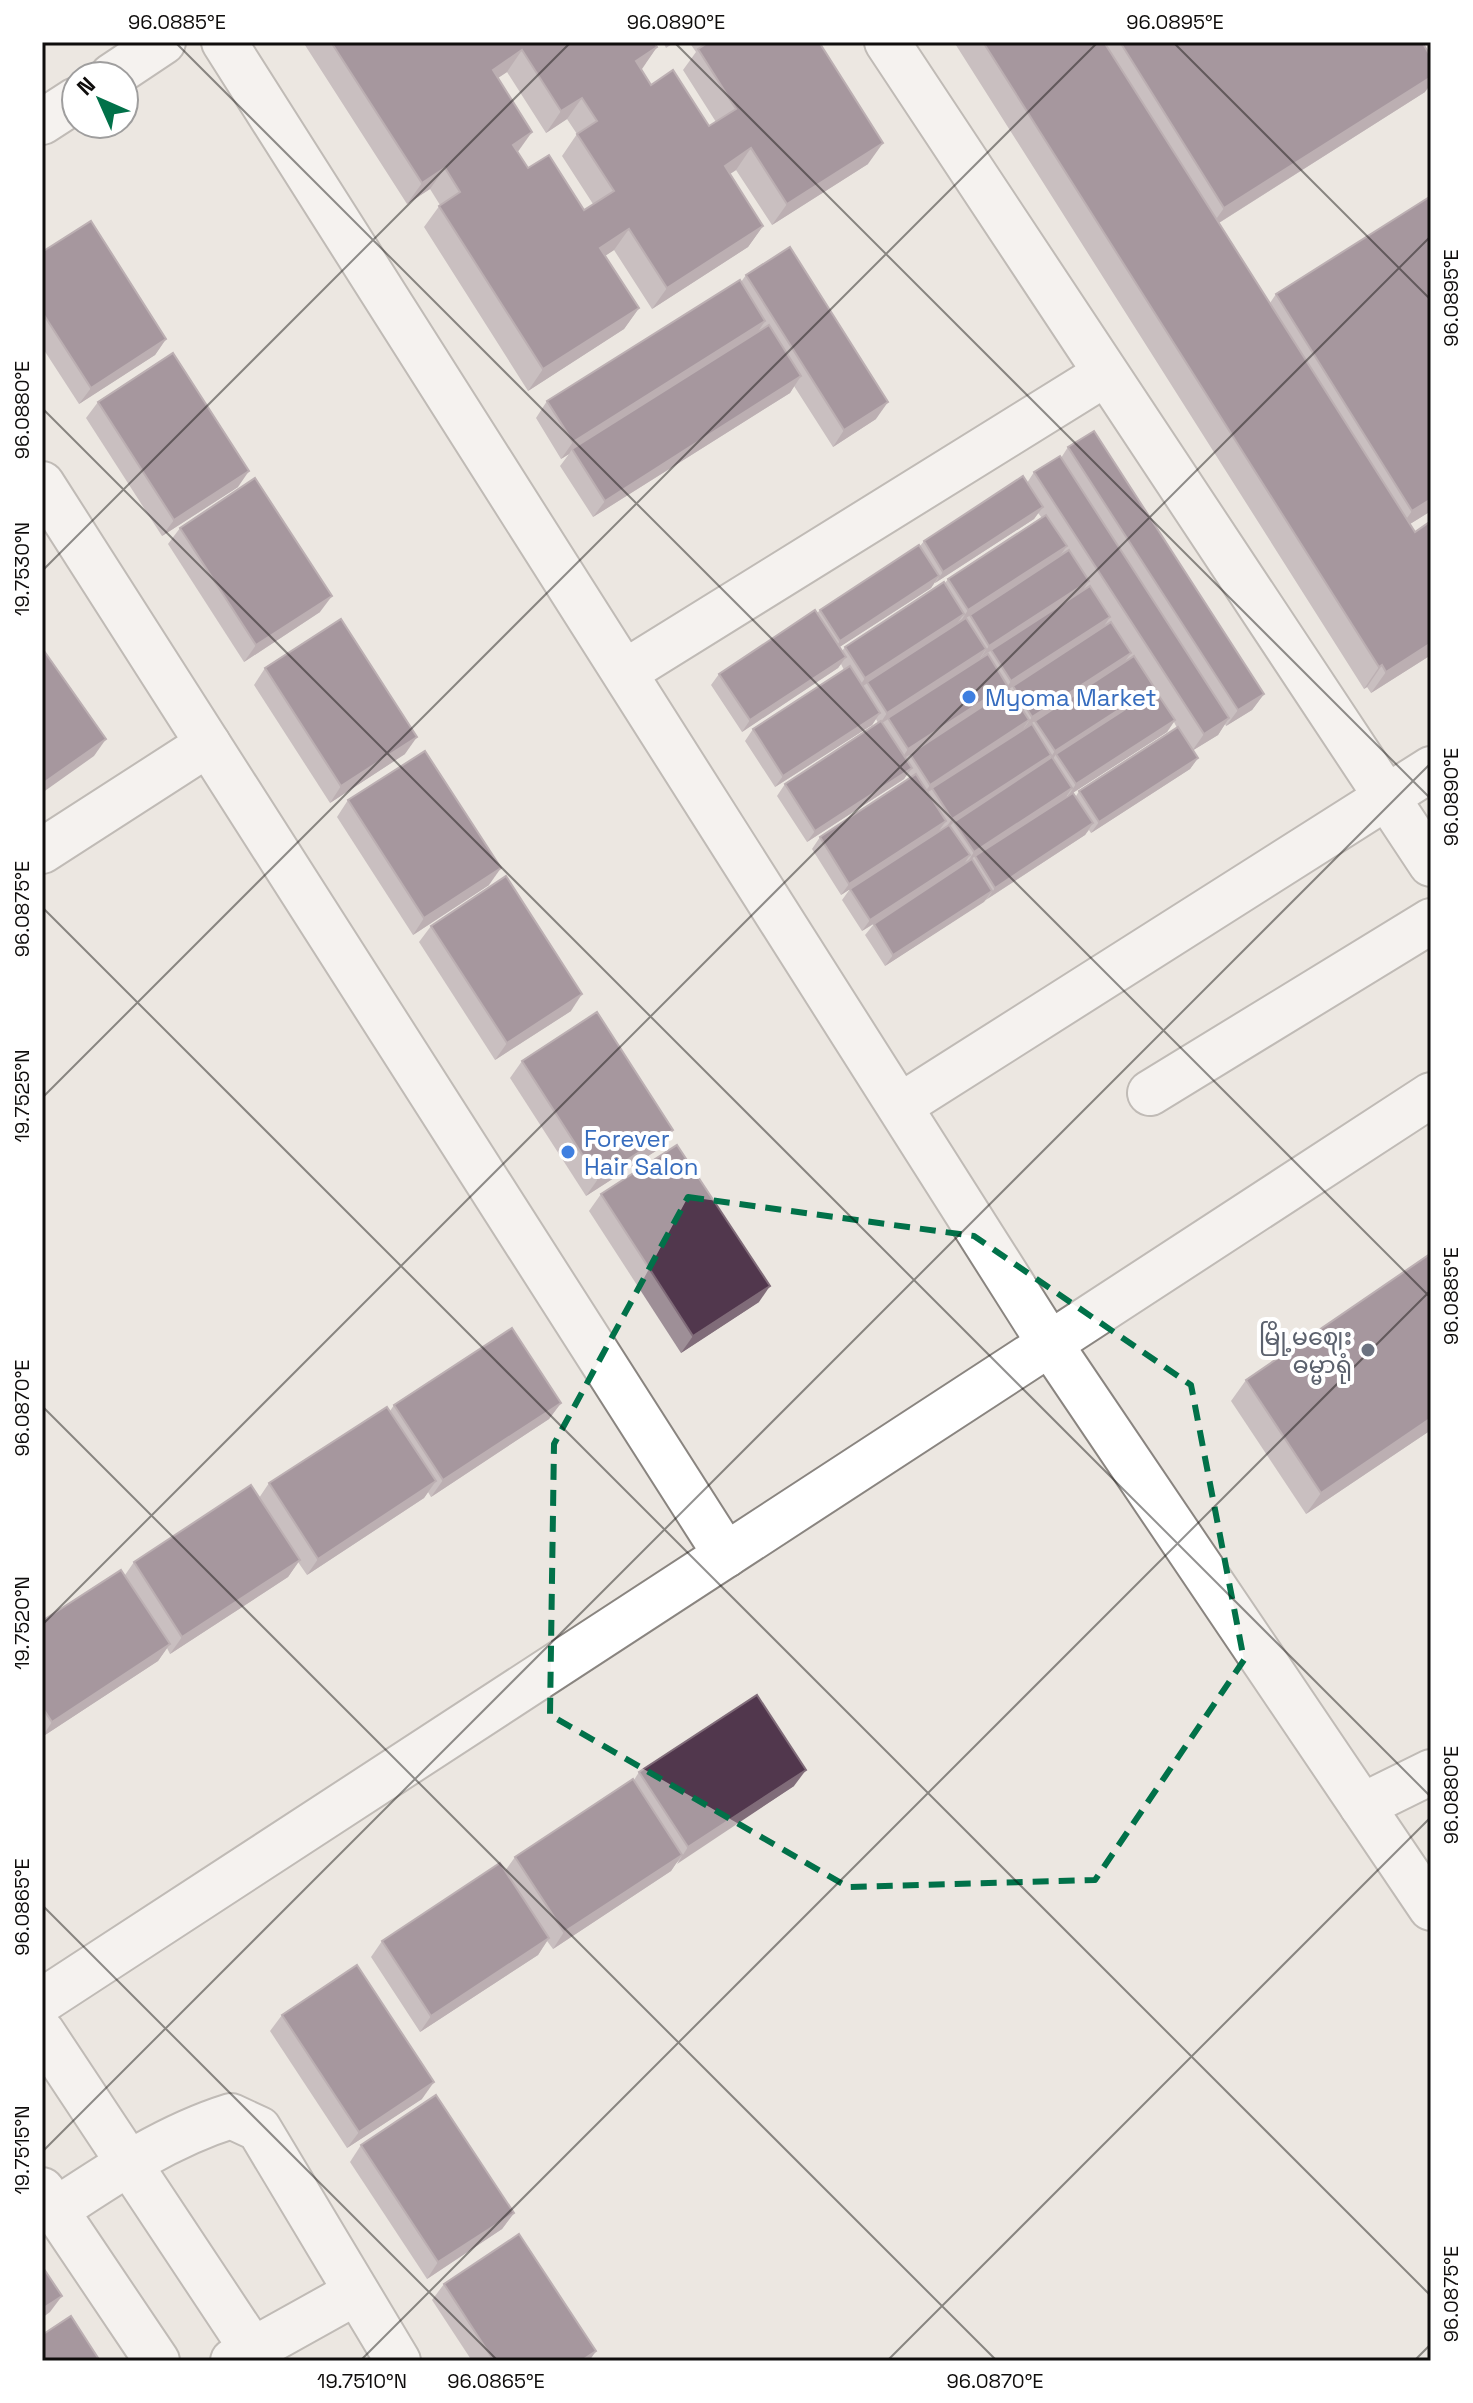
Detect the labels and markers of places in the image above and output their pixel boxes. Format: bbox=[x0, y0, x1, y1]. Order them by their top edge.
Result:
place label: Myoma Market bbox=[985, 682, 1157, 713]
marker: Myoma Market bbox=[960, 688, 978, 706]
place label: Forever Hair Salon bbox=[584, 1123, 699, 1182]
marker: Forever Hair Salon bbox=[559, 1143, 577, 1161]
place label: မြို့မဈေး ဓမ္မာရုံ bbox=[1259, 1321, 1352, 1384]
marker: မြို့မဈေး ဓမ္မာရုံ bbox=[1359, 1341, 1377, 1359]

